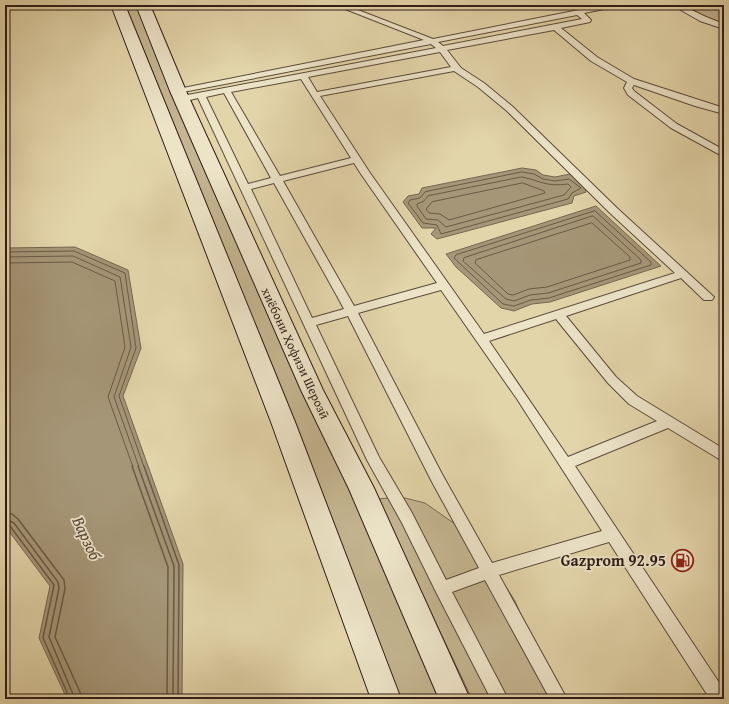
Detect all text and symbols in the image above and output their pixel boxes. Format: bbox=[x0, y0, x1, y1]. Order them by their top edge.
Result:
street label: хиёбони Ҳофизи Шерозӣ bbox=[257, 284, 335, 422]
water label: Варзоб bbox=[66, 511, 109, 564]
fuel station icon: Gazprom 92.95 bbox=[669, 547, 695, 573]
place label: Gazprom 92.95 bbox=[561, 548, 666, 572]

